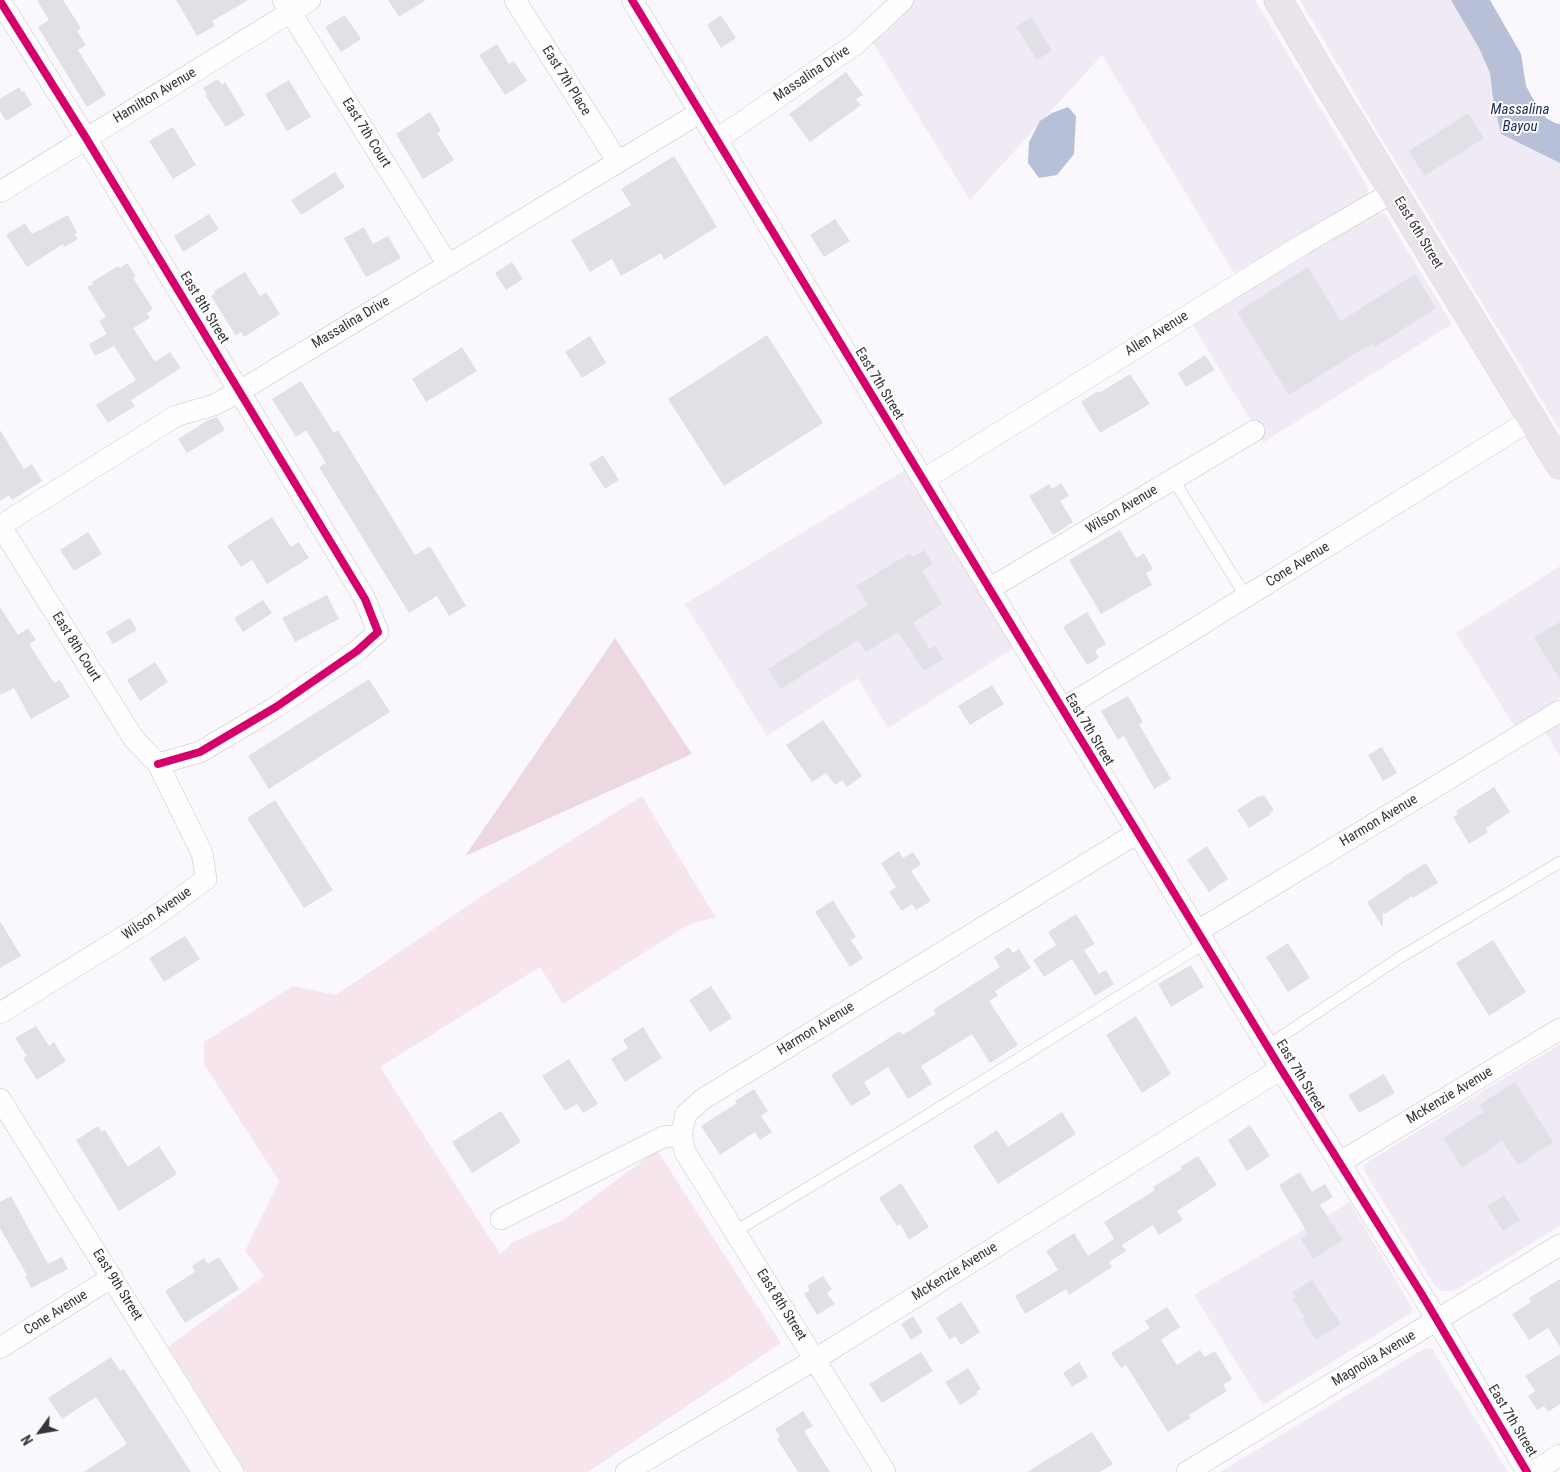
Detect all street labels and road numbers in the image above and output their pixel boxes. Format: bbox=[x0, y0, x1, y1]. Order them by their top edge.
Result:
street label: Massalina Drive bbox=[771, 42, 853, 106]
street label: East 7th Place bbox=[538, 43, 594, 119]
street label: Hamilton Avenue bbox=[111, 65, 199, 127]
street label: East 7th Court bbox=[338, 95, 394, 171]
street label: East 6th Street bbox=[1390, 194, 1446, 272]
street label: East 8th Street bbox=[176, 269, 232, 347]
street label: Massalina Drive bbox=[309, 293, 393, 353]
street label: Allen Avenue bbox=[1122, 308, 1192, 360]
street label: East 7th Street bbox=[851, 345, 907, 423]
street label: Wilson Avenue bbox=[1083, 482, 1161, 538]
street label: Cone Avenue bbox=[1263, 539, 1333, 591]
street label: East 8th Court bbox=[48, 609, 104, 685]
street label: East 7th Street bbox=[1061, 691, 1117, 769]
street label: Harmon Avenue bbox=[1337, 791, 1421, 851]
street label: Wilson Avenue bbox=[119, 884, 195, 944]
street label: Harmon Avenue bbox=[774, 999, 858, 1059]
street label: East 7th Street bbox=[1272, 1037, 1328, 1115]
street label: McKenzie Avenue bbox=[1404, 1064, 1496, 1128]
street label: McKenzie Avenue bbox=[909, 1239, 1001, 1305]
street label: East 9th Street bbox=[88, 1246, 146, 1324]
street label: East 8th Street bbox=[752, 1266, 810, 1344]
street label: Cone Avenue bbox=[21, 1287, 91, 1339]
street label: Magnolia Avenue bbox=[1329, 1327, 1419, 1391]
street label: East 7th Street bbox=[1484, 1382, 1540, 1460]

